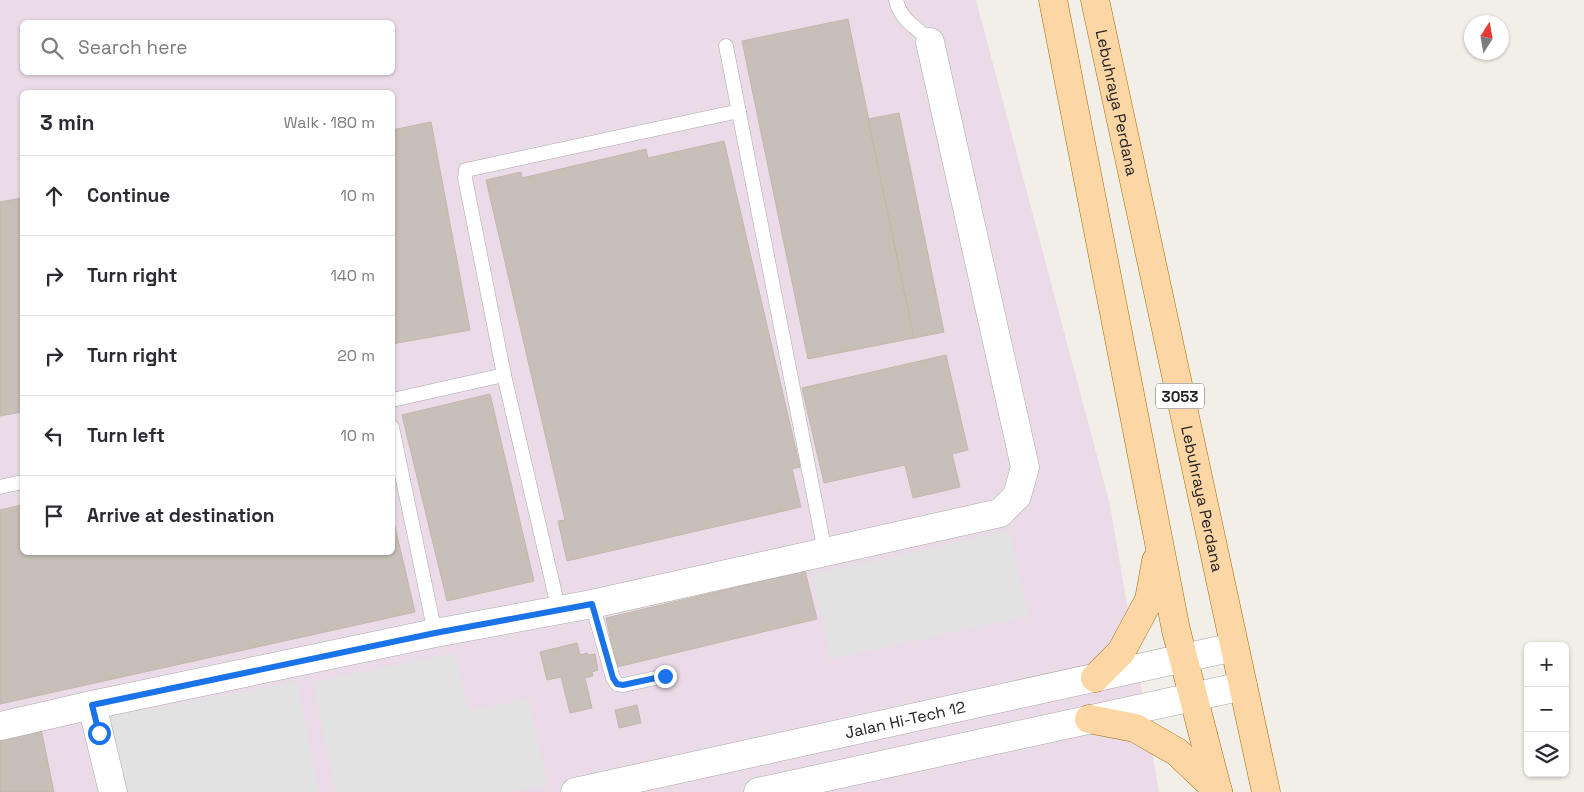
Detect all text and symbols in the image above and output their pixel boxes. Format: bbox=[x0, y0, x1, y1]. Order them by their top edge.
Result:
north arrow bbox=[1464, 15, 1509, 60]
search box bbox=[20, 20, 395, 75]
street label: Lebuhraya Perdana bbox=[1091, 28, 1143, 178]
icon: search bbox=[38, 34, 66, 62]
text: Search here bbox=[78, 35, 188, 60]
text: 3 min bbox=[40, 109, 95, 136]
text: Walk · 180 m bbox=[283, 112, 375, 133]
icon: ahead bbox=[40, 182, 68, 210]
text: Continue bbox=[87, 183, 170, 208]
text: 10 m bbox=[340, 185, 375, 206]
icon: right bbox=[40, 262, 68, 290]
text: Turn right bbox=[87, 263, 177, 288]
text: 140 m bbox=[330, 265, 375, 286]
icon: right bbox=[40, 342, 68, 370]
text: Turn right bbox=[87, 343, 177, 368]
text: 20 m bbox=[337, 345, 375, 366]
road number: 3053 bbox=[1156, 384, 1204, 408]
icon: left bbox=[40, 422, 68, 450]
text: Turn left bbox=[87, 423, 165, 448]
street label: Lebuhraya Perdana bbox=[1177, 423, 1229, 574]
text: 10 m bbox=[340, 425, 375, 446]
icon: arrive bbox=[40, 502, 68, 530]
text: Arrive at destination bbox=[87, 503, 275, 528]
map controls bbox=[1524, 642, 1569, 777]
button: + bbox=[1524, 642, 1569, 687]
route end bbox=[654, 665, 677, 688]
button: − bbox=[1524, 687, 1569, 732]
street label: Jalan Hi-Tech 12 bbox=[843, 696, 967, 743]
route start bbox=[88, 722, 111, 745]
button: layers bbox=[1524, 732, 1569, 777]

